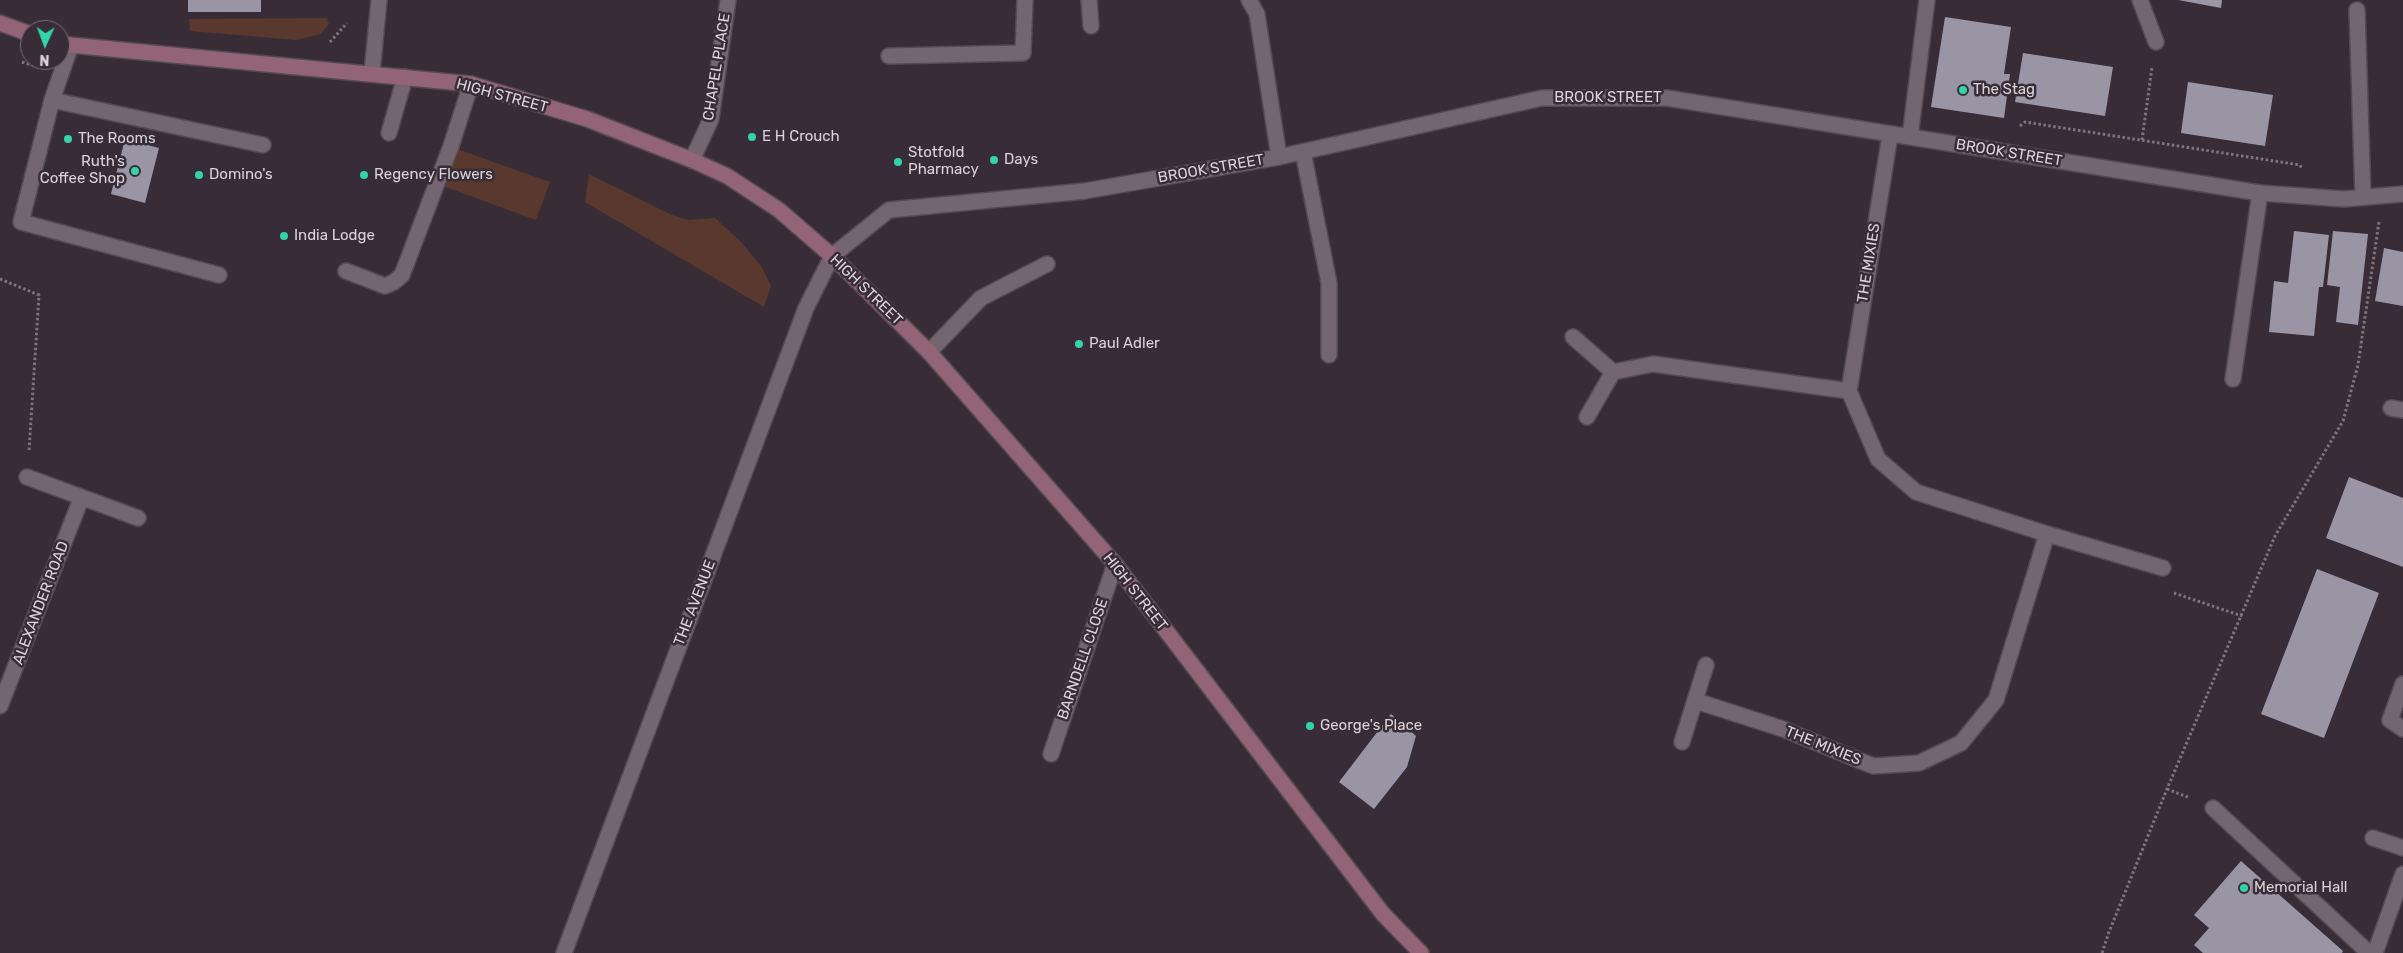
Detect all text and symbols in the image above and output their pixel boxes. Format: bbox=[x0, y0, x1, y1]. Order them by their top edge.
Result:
street label: CHAPEL PLACE bbox=[700, 12, 734, 122]
north arrow bbox=[20, 20, 70, 70]
text: N bbox=[39, 51, 50, 68]
street label: HIGH STREET bbox=[454, 75, 550, 117]
place label: The Stag bbox=[1973, 81, 2035, 99]
marker: The Stag bbox=[1957, 84, 1969, 96]
street label: BROOK STREET bbox=[1554, 89, 1662, 107]
place label: E H Crouch bbox=[762, 128, 840, 146]
place label: The Rooms bbox=[78, 130, 156, 148]
marker: E H Crouch bbox=[746, 131, 758, 143]
marker: The Rooms bbox=[62, 133, 74, 145]
street label: BROOK STREET bbox=[1955, 136, 2063, 170]
place label: Stotfold Pharmacy bbox=[908, 144, 979, 179]
place label: Days bbox=[1004, 151, 1038, 169]
street label: BROOK STREET bbox=[1157, 151, 1265, 187]
place label: Ruth's Coffee Shop bbox=[40, 153, 125, 188]
marker: Days bbox=[988, 154, 1000, 166]
marker: Stotfold Pharmacy bbox=[892, 156, 904, 168]
marker: Ruth's Coffee Shop bbox=[129, 165, 141, 177]
place label: Domino's bbox=[209, 166, 273, 184]
place label: Regency Flowers bbox=[374, 166, 493, 184]
marker: Domino's bbox=[193, 169, 205, 181]
marker: Regency Flowers bbox=[358, 169, 370, 181]
street label: THE MIXIES bbox=[1854, 222, 1884, 304]
place label: India Lodge bbox=[294, 227, 375, 245]
marker: India Lodge bbox=[278, 230, 290, 242]
street label: HIGH STREET bbox=[826, 251, 906, 329]
place label: Paul Adler bbox=[1089, 335, 1160, 353]
marker: Paul Adler bbox=[1073, 338, 1085, 350]
street label: ALEXANDER ROAD bbox=[9, 539, 73, 667]
street label: HIGH STREET bbox=[1099, 549, 1171, 635]
street label: THE AVENUE bbox=[670, 558, 720, 648]
street label: BARNDELL CLOSE bbox=[1054, 596, 1112, 722]
place label: George's Place bbox=[1320, 717, 1422, 735]
marker: George's Place bbox=[1304, 720, 1316, 732]
street label: THE MIXIES bbox=[1782, 723, 1864, 769]
place label: Memorial Hall bbox=[2254, 879, 2347, 897]
marker: Memorial Hall bbox=[2238, 882, 2250, 894]

